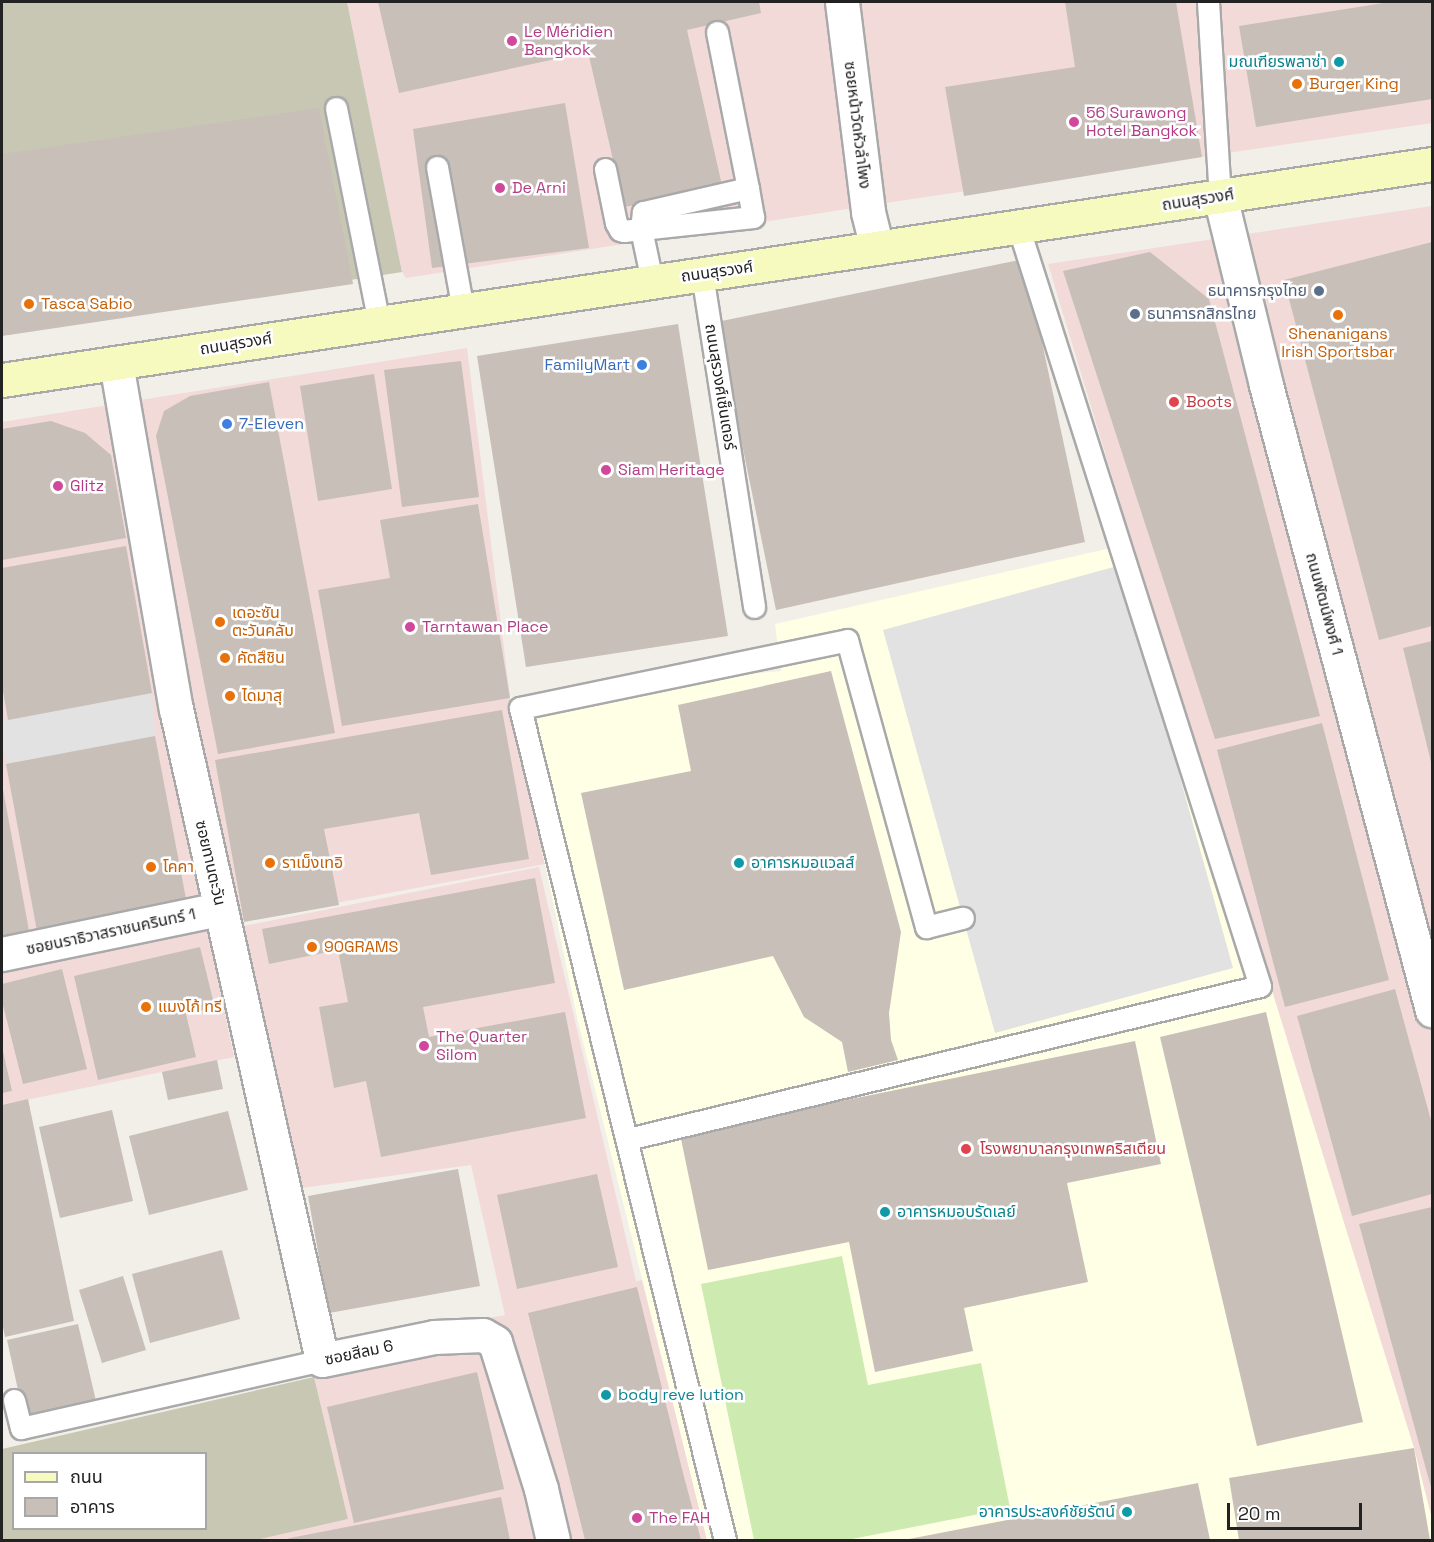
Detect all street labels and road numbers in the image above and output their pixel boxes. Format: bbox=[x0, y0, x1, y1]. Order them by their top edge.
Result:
street label: ซอยหน้าวัดหัวลำโพง bbox=[840, 60, 874, 190]
street label: ถนนสุรวงศ์ bbox=[1161, 185, 1235, 215]
street label: ถนนสุรวงศ์ bbox=[680, 257, 754, 287]
street label: ถนนสุรวงศ์เซ็นเตอร์ bbox=[701, 322, 739, 452]
street label: ถนนสุรวงศ์ bbox=[199, 329, 273, 359]
street label: ถนนพัฒน์พงศ์ 1 bbox=[1301, 551, 1347, 657]
street label: ซอยทานตะวัน bbox=[191, 819, 229, 907]
street label: ซอยนราธิวาสราชนครินทร์ 1 bbox=[25, 905, 197, 959]
street label: ซอยสีลม 6 bbox=[323, 1336, 395, 1370]

